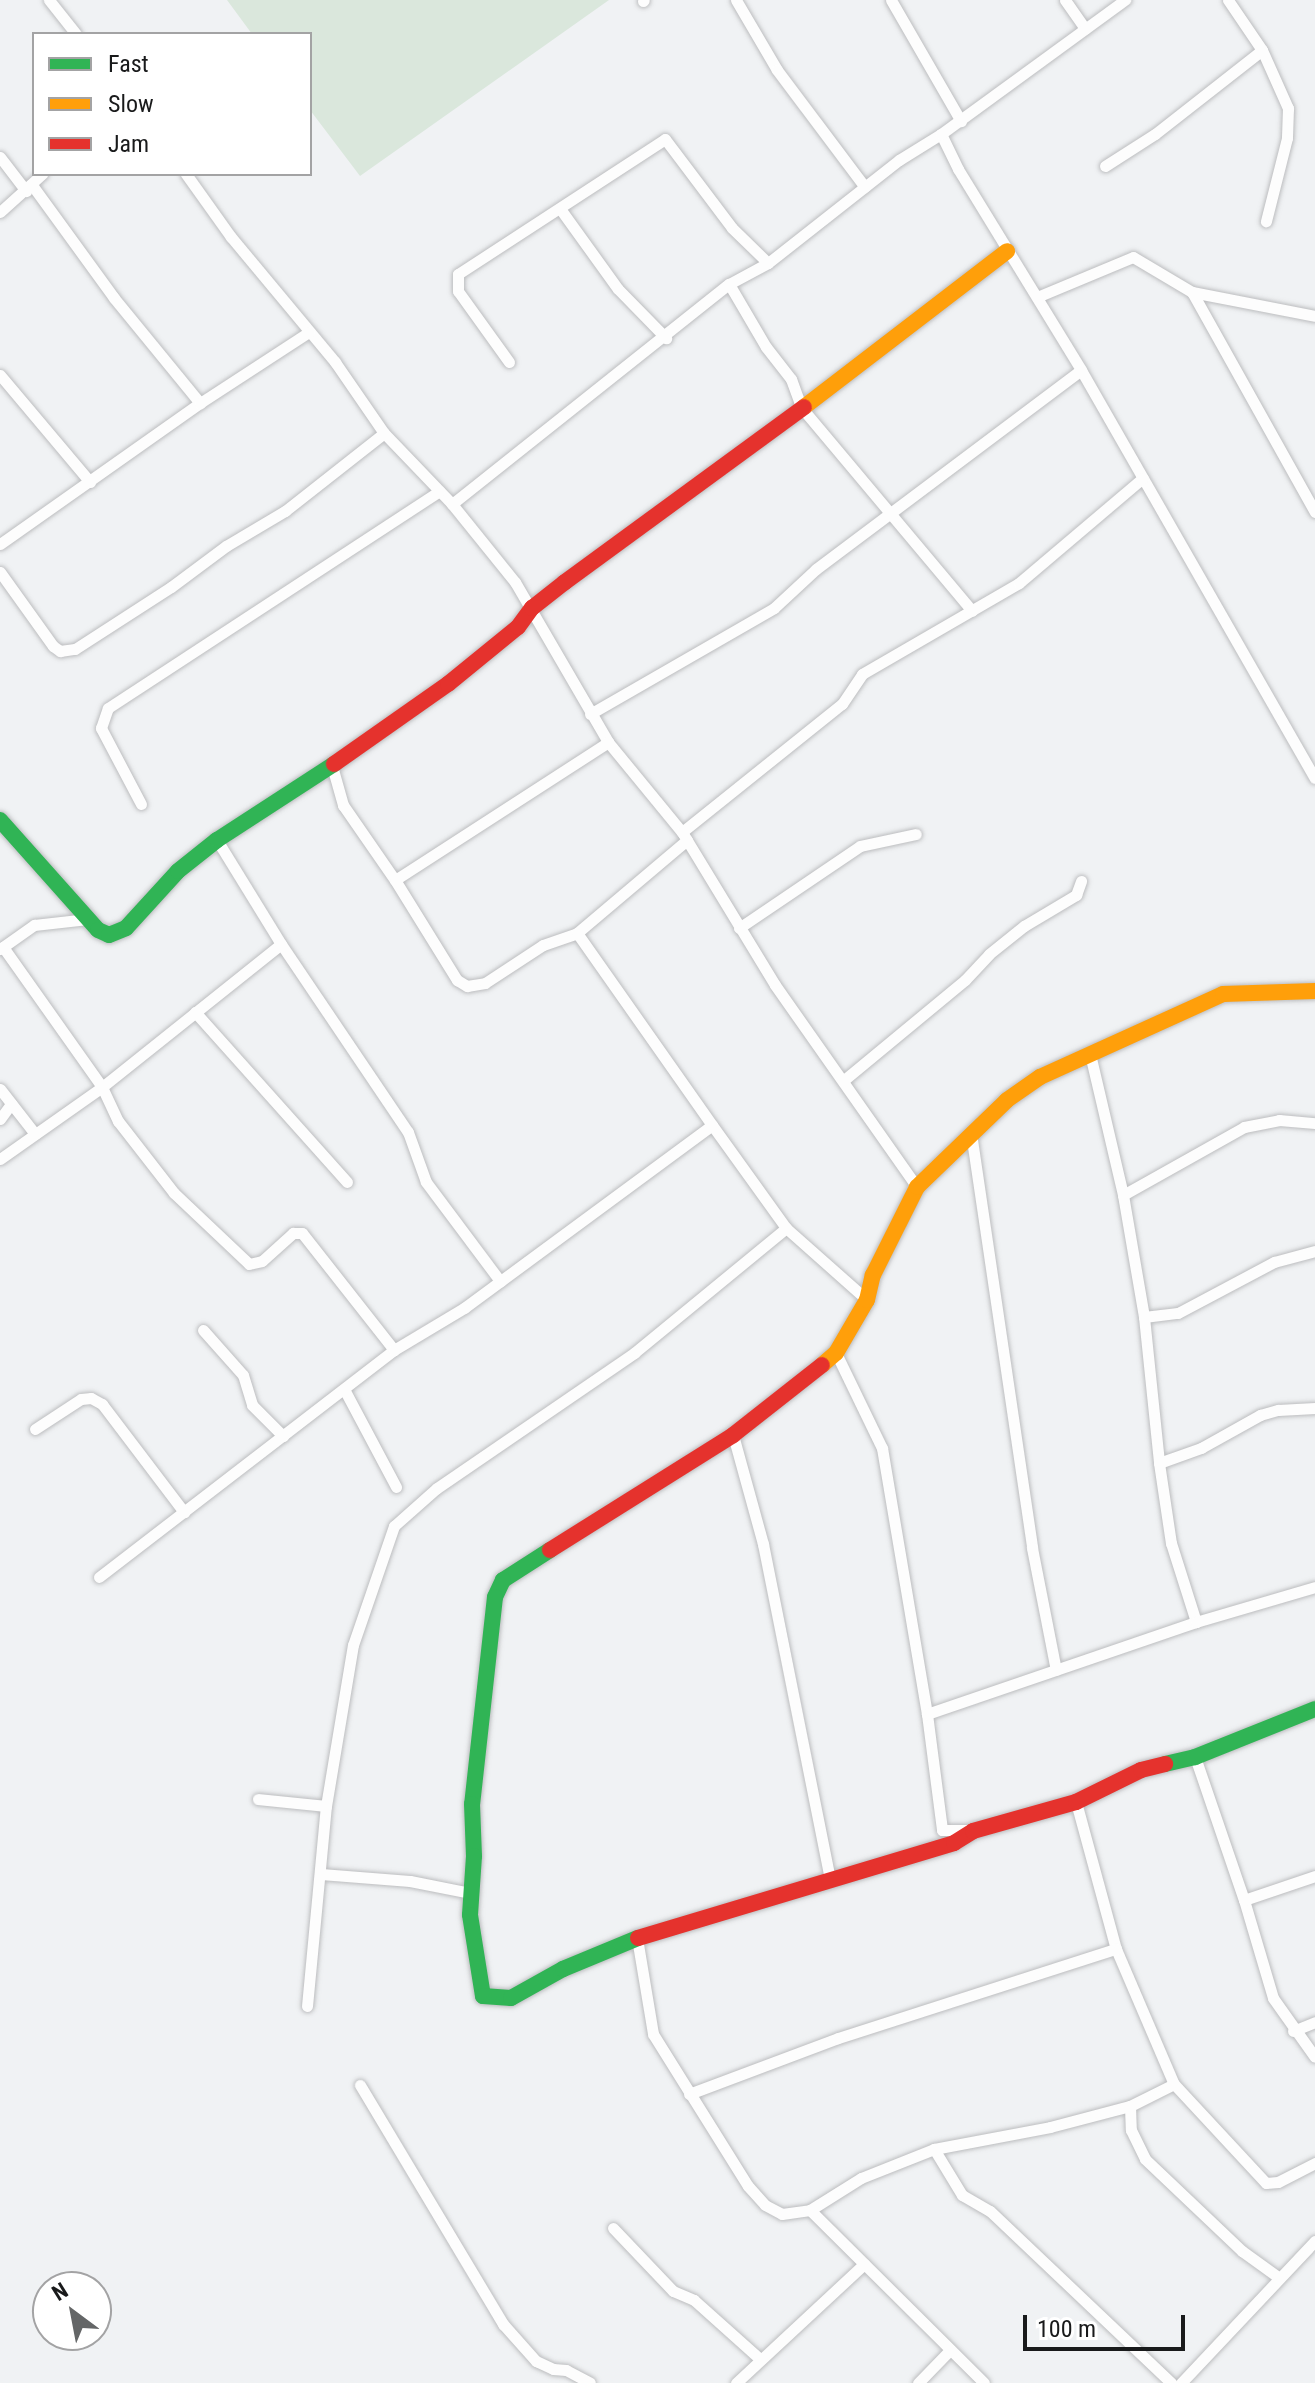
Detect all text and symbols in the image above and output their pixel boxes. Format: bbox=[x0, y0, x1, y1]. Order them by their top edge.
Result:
legend bbox=[32, 32, 312, 176]
text: Fast bbox=[108, 50, 149, 78]
text: Slow bbox=[108, 90, 154, 118]
text: Jam bbox=[108, 130, 149, 158]
north arrow bbox=[32, 2271, 112, 2351]
text: N bbox=[48, 2278, 72, 2306]
scale bar bbox=[1027, 2299, 1189, 2349]
text: 100 m bbox=[1037, 2315, 1096, 2343]

